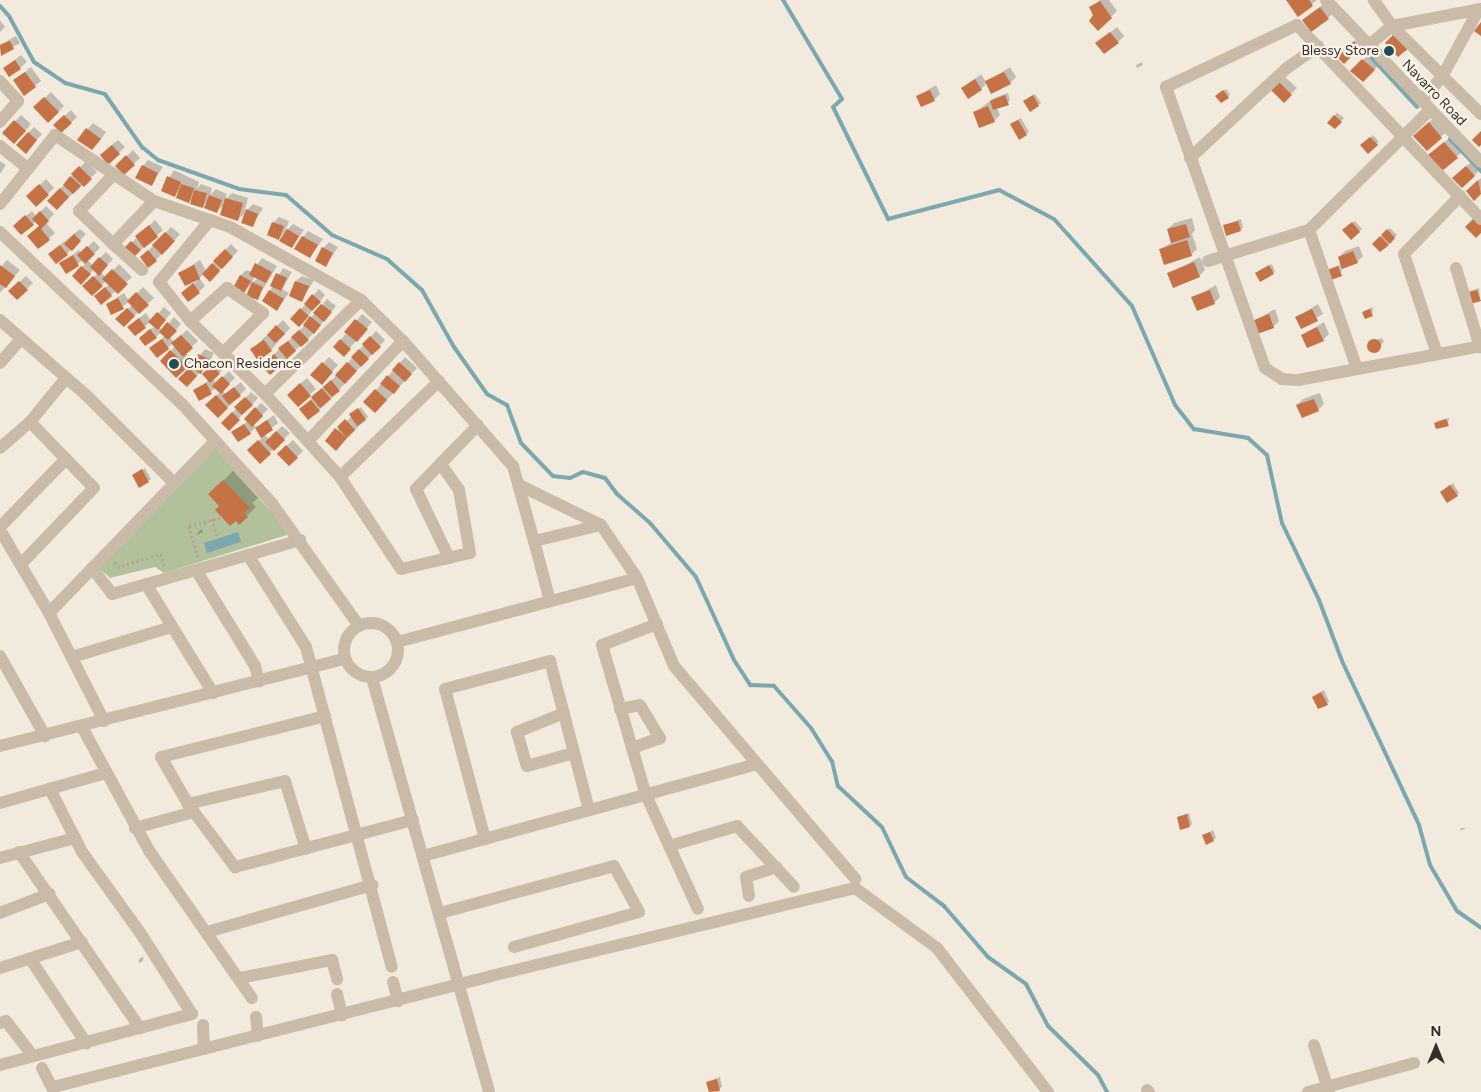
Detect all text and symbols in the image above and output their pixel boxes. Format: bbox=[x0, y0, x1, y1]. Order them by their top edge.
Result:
place label: Blessy Store bbox=[1302, 43, 1379, 59]
marker: Blessy Store bbox=[1383, 45, 1395, 57]
street label: Navarro Road bbox=[1398, 56, 1470, 130]
place label: Chacon Residence bbox=[184, 356, 301, 372]
marker: Chacon Residence bbox=[168, 358, 180, 370]
north arrow bbox=[1411, 1022, 1461, 1072]
text: N bbox=[1431, 1023, 1441, 1040]

